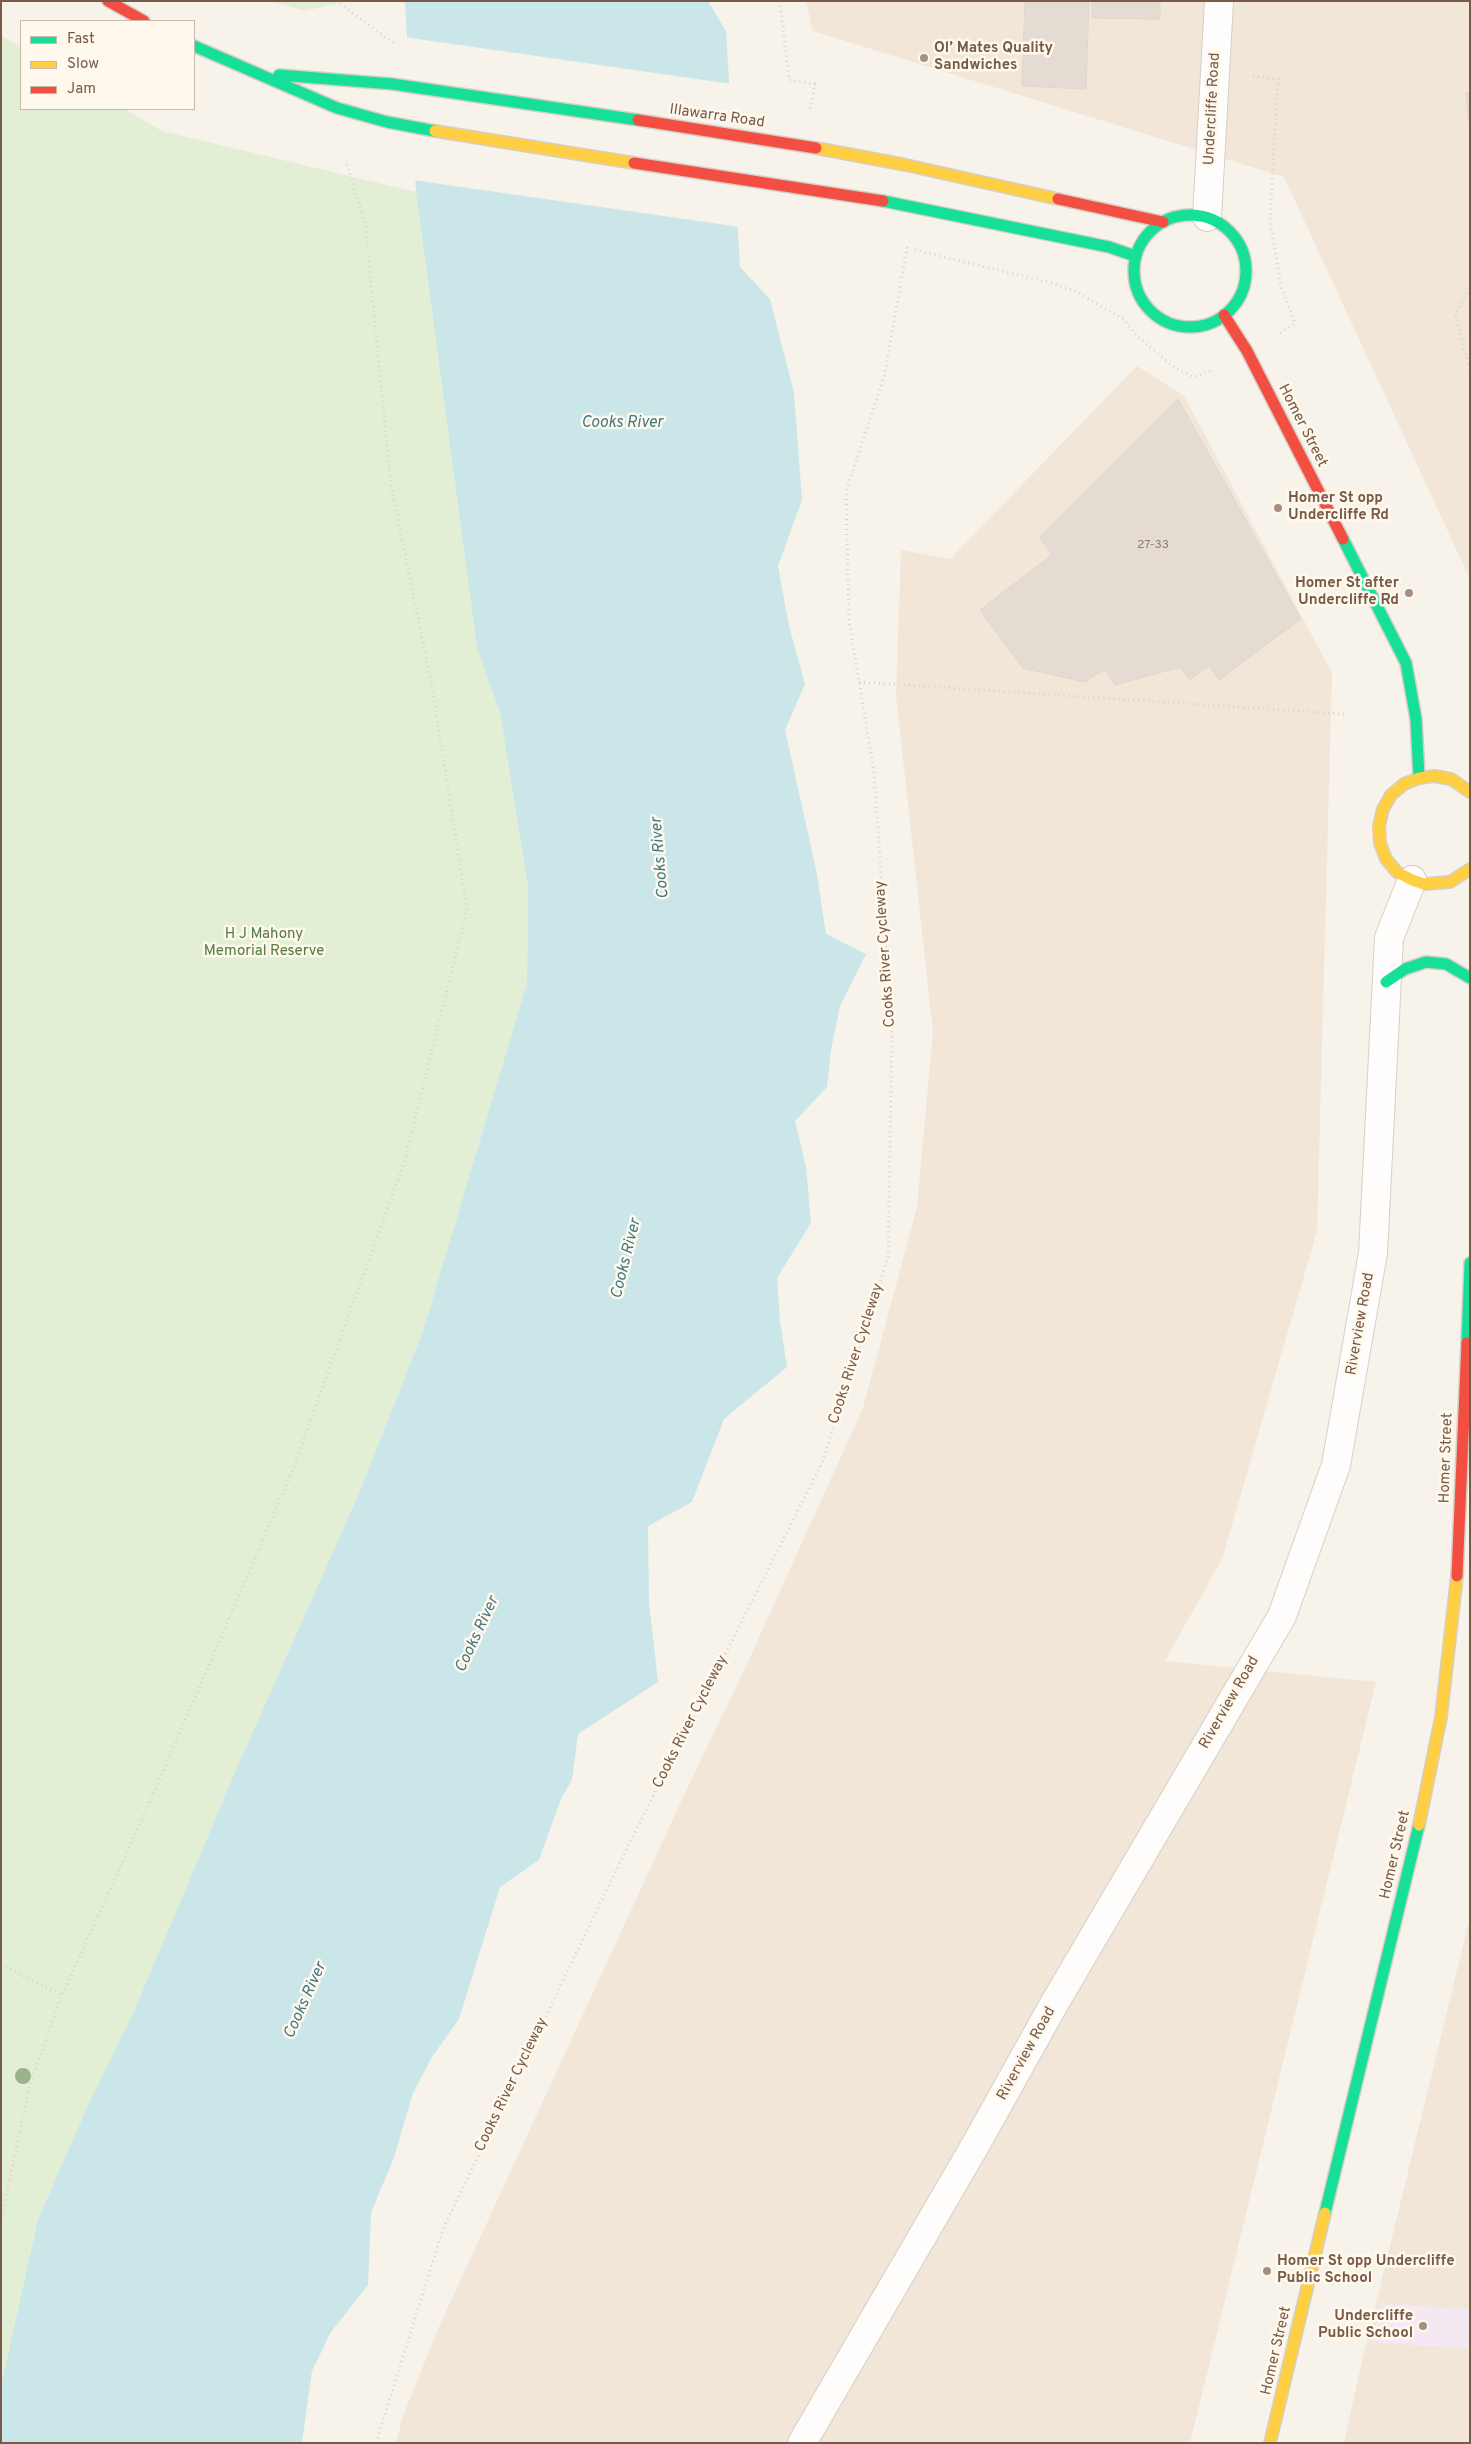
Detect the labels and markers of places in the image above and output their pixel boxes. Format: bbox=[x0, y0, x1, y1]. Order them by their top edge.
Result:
place label: Ol’ Mates Quality Sandwiches bbox=[934, 40, 1053, 75]
marker: Ol’ Mates Quality Sandwiches bbox=[918, 52, 930, 64]
place label: Homer St opp Undercliffe Rd bbox=[1288, 490, 1389, 525]
marker: Homer St opp Undercliffe Rd bbox=[1272, 502, 1284, 514]
place label: Homer St after Undercliffe Rd bbox=[1295, 575, 1399, 610]
marker: Homer St after Undercliffe Rd bbox=[1403, 587, 1415, 599]
place label: Homer St opp Undercliffe Public School bbox=[1277, 2253, 1454, 2288]
marker: Homer St opp Undercliffe Public School bbox=[1261, 2265, 1273, 2277]
place label: Undercliffe Public School bbox=[1318, 2308, 1413, 2343]
marker: Undercliffe Public School bbox=[1417, 2320, 1429, 2332]

